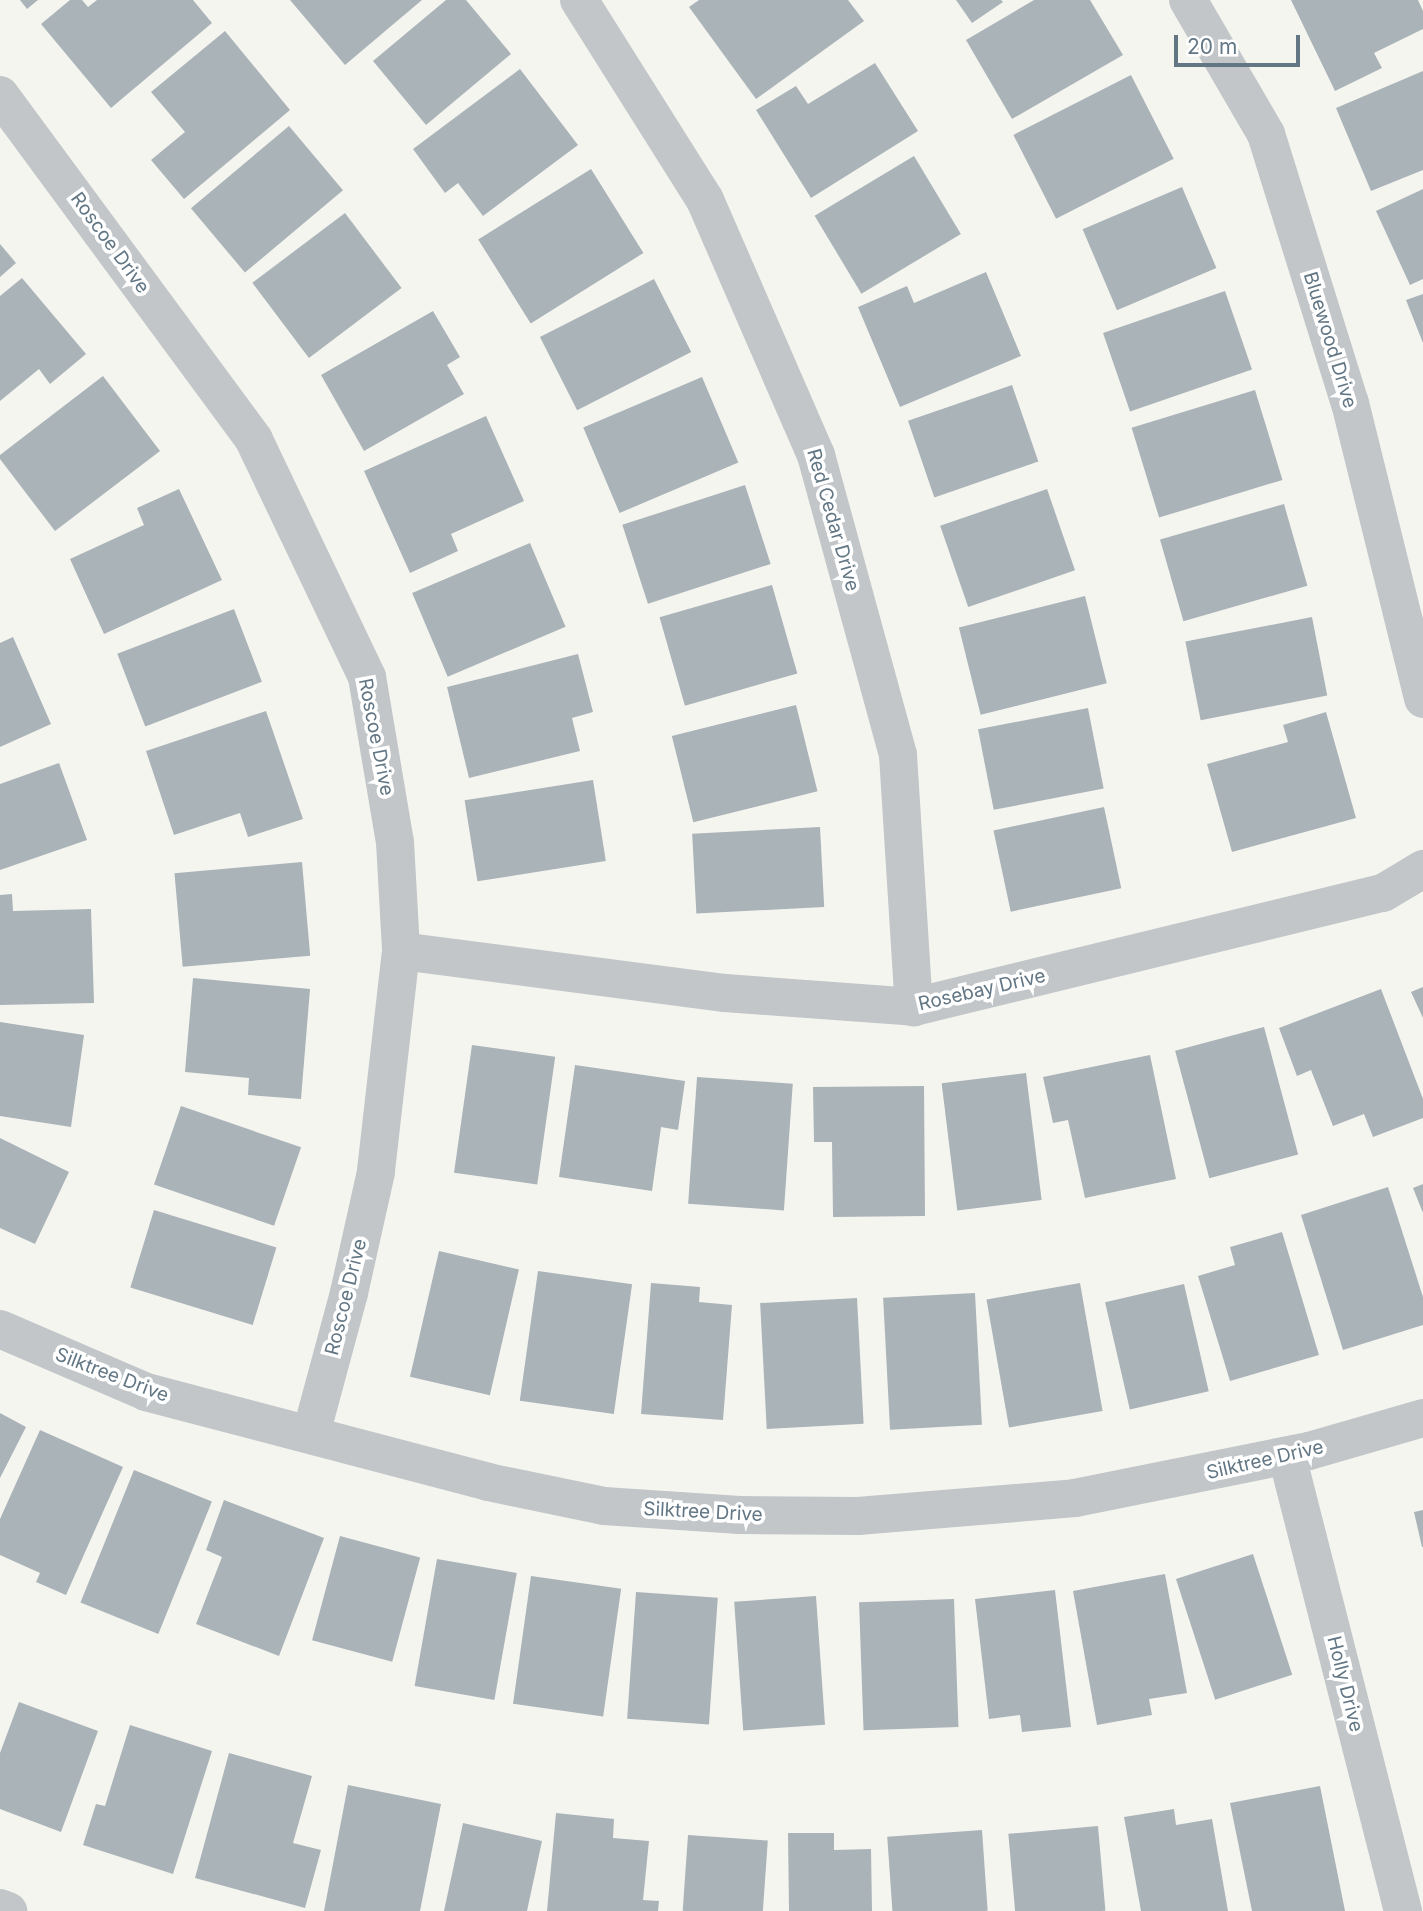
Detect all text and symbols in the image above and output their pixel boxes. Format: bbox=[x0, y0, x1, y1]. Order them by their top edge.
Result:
scale bar bbox=[1178, 21, 1304, 65]
text: 20 m bbox=[1187, 34, 1237, 59]
street label: Roscoe Drive bbox=[66, 188, 154, 298]
street label: Bluewood Drive bbox=[1298, 269, 1362, 411]
street label: Red Cedar Drive bbox=[802, 446, 864, 594]
street label: Roscoe Drive bbox=[353, 676, 399, 798]
street label: Rosebay Drive bbox=[916, 964, 1048, 1016]
street label: Roscoe Drive bbox=[321, 1236, 371, 1358]
street label: Silktree Drive bbox=[52, 1343, 172, 1407]
street label: Silktree Drive bbox=[1204, 1435, 1326, 1485]
street label: Silktree Drive bbox=[643, 1497, 763, 1527]
street label: Holly Drive bbox=[1322, 1634, 1368, 1734]

